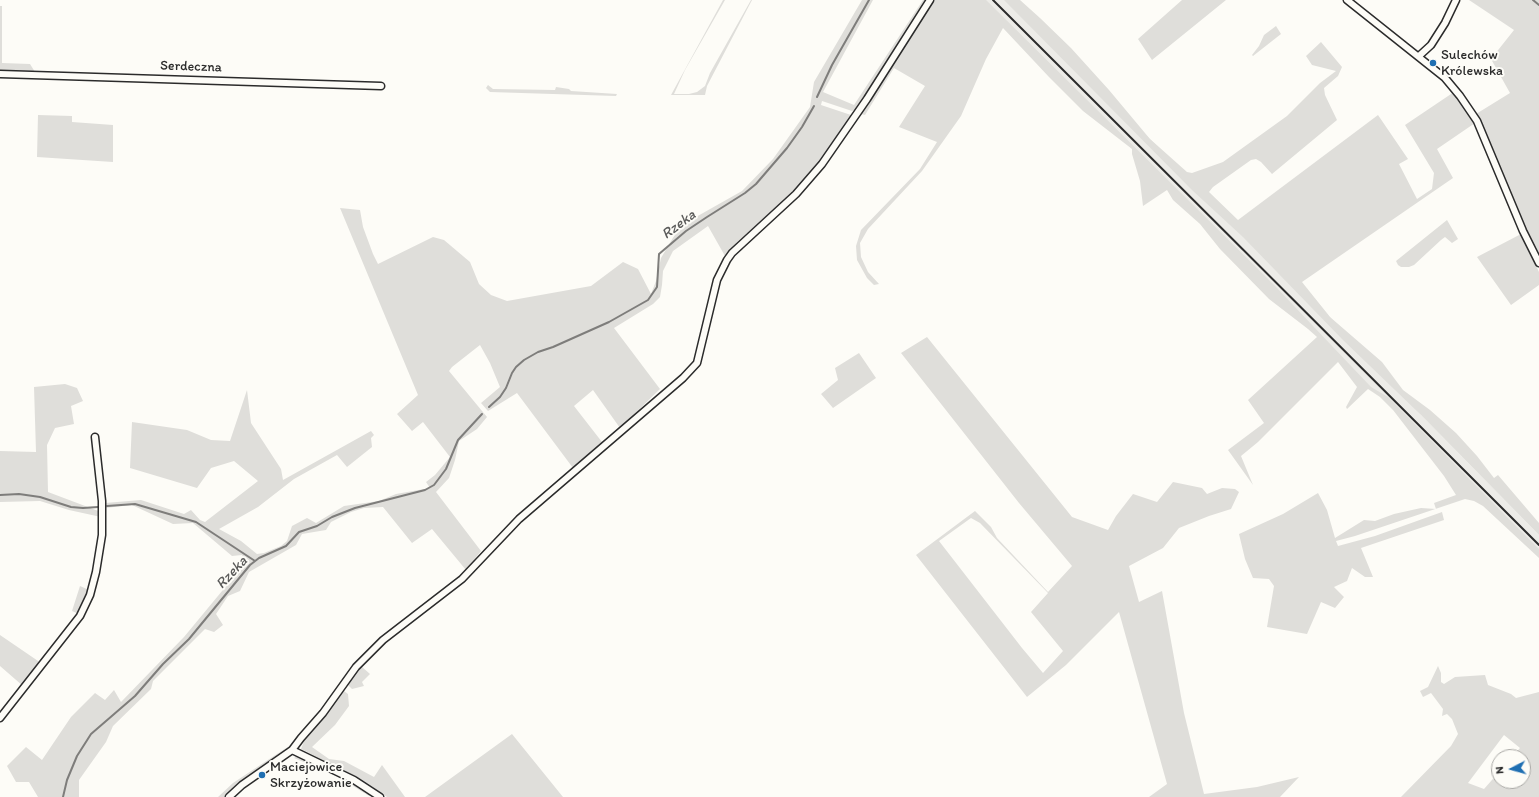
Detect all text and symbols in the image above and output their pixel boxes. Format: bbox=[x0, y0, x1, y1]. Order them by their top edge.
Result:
place label: Sulechów Królewska bbox=[1441, 47, 1503, 80]
street label: Serdeczna bbox=[160, 58, 222, 76]
marker: Sulechów Królewska bbox=[1428, 58, 1438, 68]
water label: Rzeka bbox=[658, 206, 700, 244]
water label: Rzeka bbox=[212, 553, 252, 593]
north arrow bbox=[1491, 749, 1531, 789]
place label: Maciejowice Skrzyżowanie bbox=[270, 759, 352, 792]
text: N bbox=[1493, 766, 1506, 775]
marker: Maciejowice Skrzyżowanie bbox=[257, 770, 267, 780]

